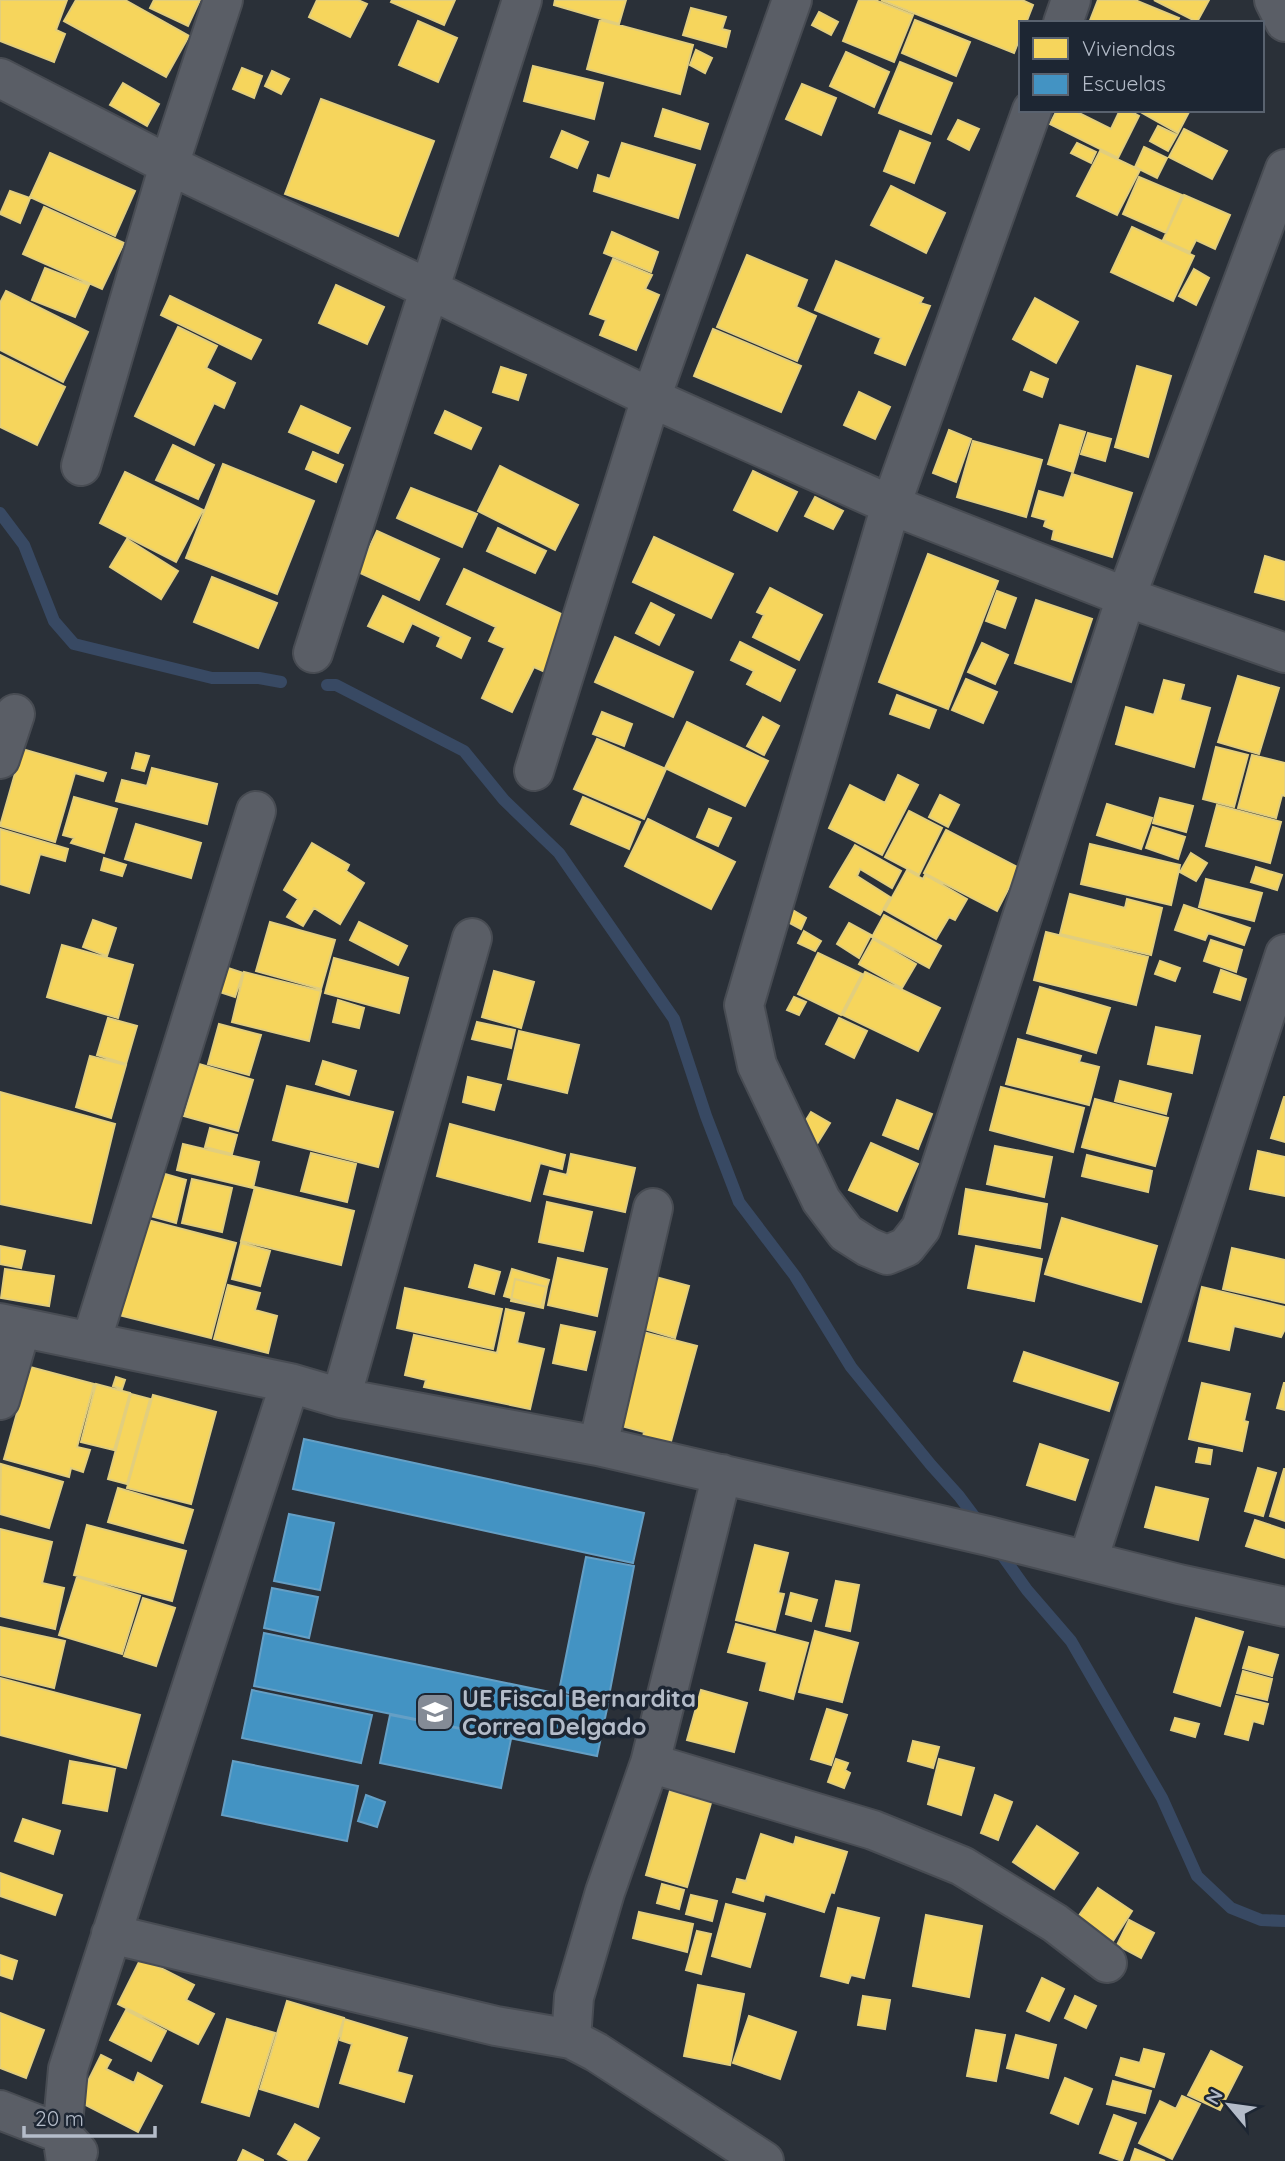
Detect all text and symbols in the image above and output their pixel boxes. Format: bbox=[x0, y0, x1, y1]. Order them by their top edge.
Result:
legend bbox=[1019, 21, 1264, 112]
text: Viviendas bbox=[1082, 35, 1175, 61]
text: Escuelas bbox=[1082, 70, 1166, 96]
place label: UE Fiscal Bernardita Correa Delgado bbox=[462, 1683, 696, 1741]
school or university icon: UE Fiscal Bernardita Correa Delgado bbox=[414, 1691, 456, 1733]
north arrow bbox=[1194, 2070, 1264, 2140]
text: N bbox=[1200, 2085, 1228, 2109]
scale bar bbox=[24, 2094, 156, 2138]
text: 20 m bbox=[35, 2105, 84, 2131]

